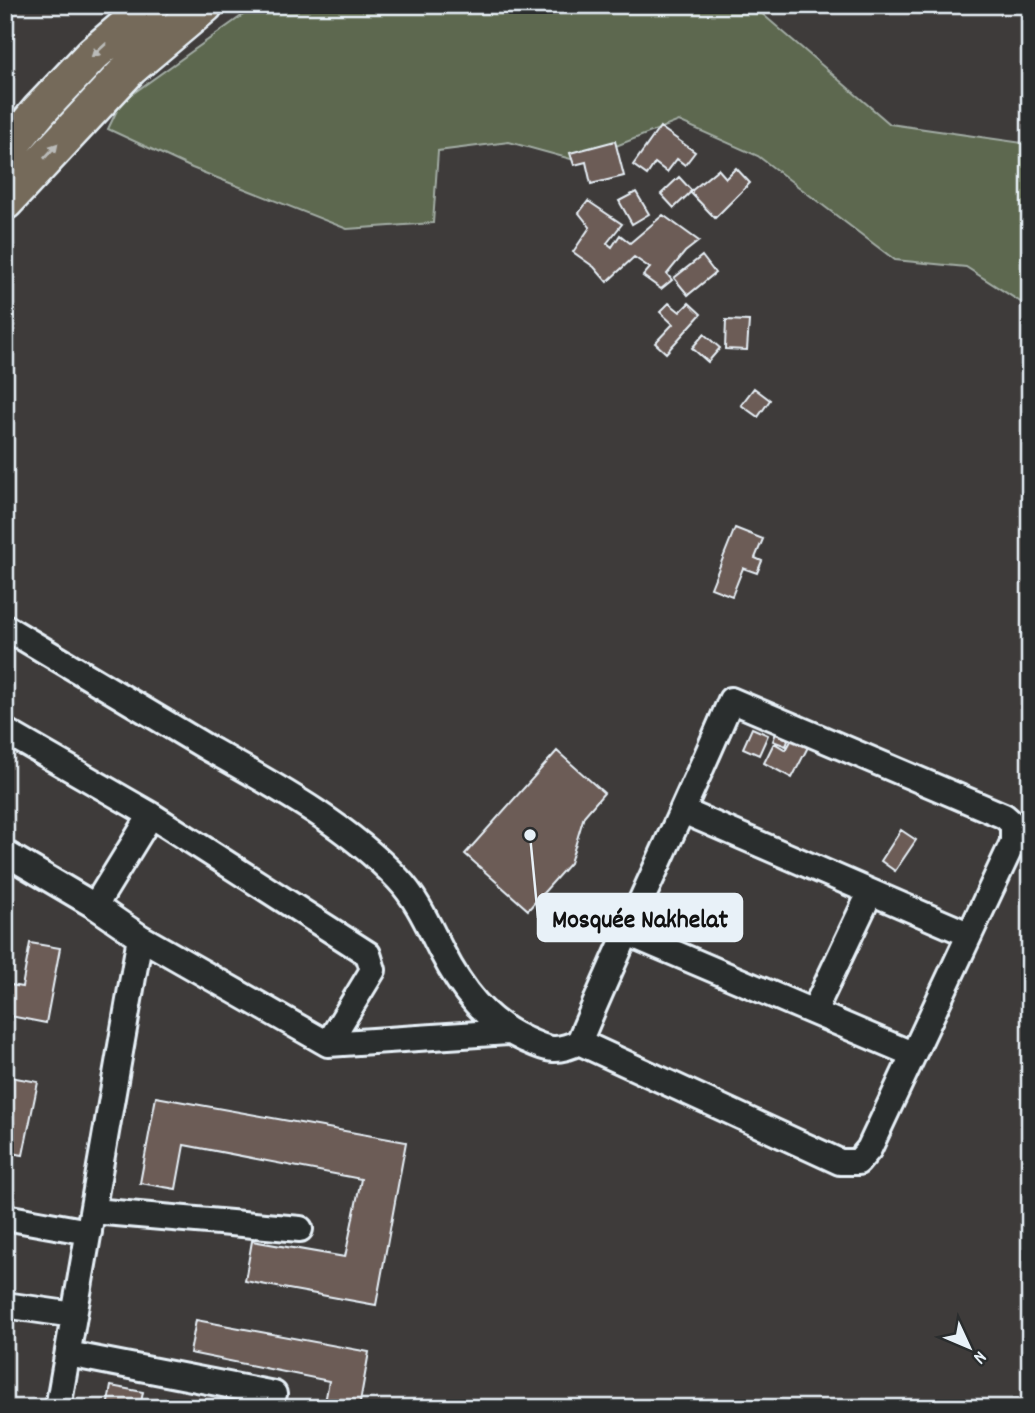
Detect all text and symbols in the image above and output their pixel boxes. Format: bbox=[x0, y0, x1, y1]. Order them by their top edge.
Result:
one-way arrow bbox=[90, 42, 108, 58]
one-way arrow bbox=[43, 142, 59, 160]
callout: Mosquée Nakhelat bbox=[538, 894, 742, 941]
text: Mosquée Nakhelat bbox=[552, 903, 728, 940]
north arrow bbox=[934, 1312, 1004, 1382]
text: N bbox=[966, 1344, 992, 1369]

